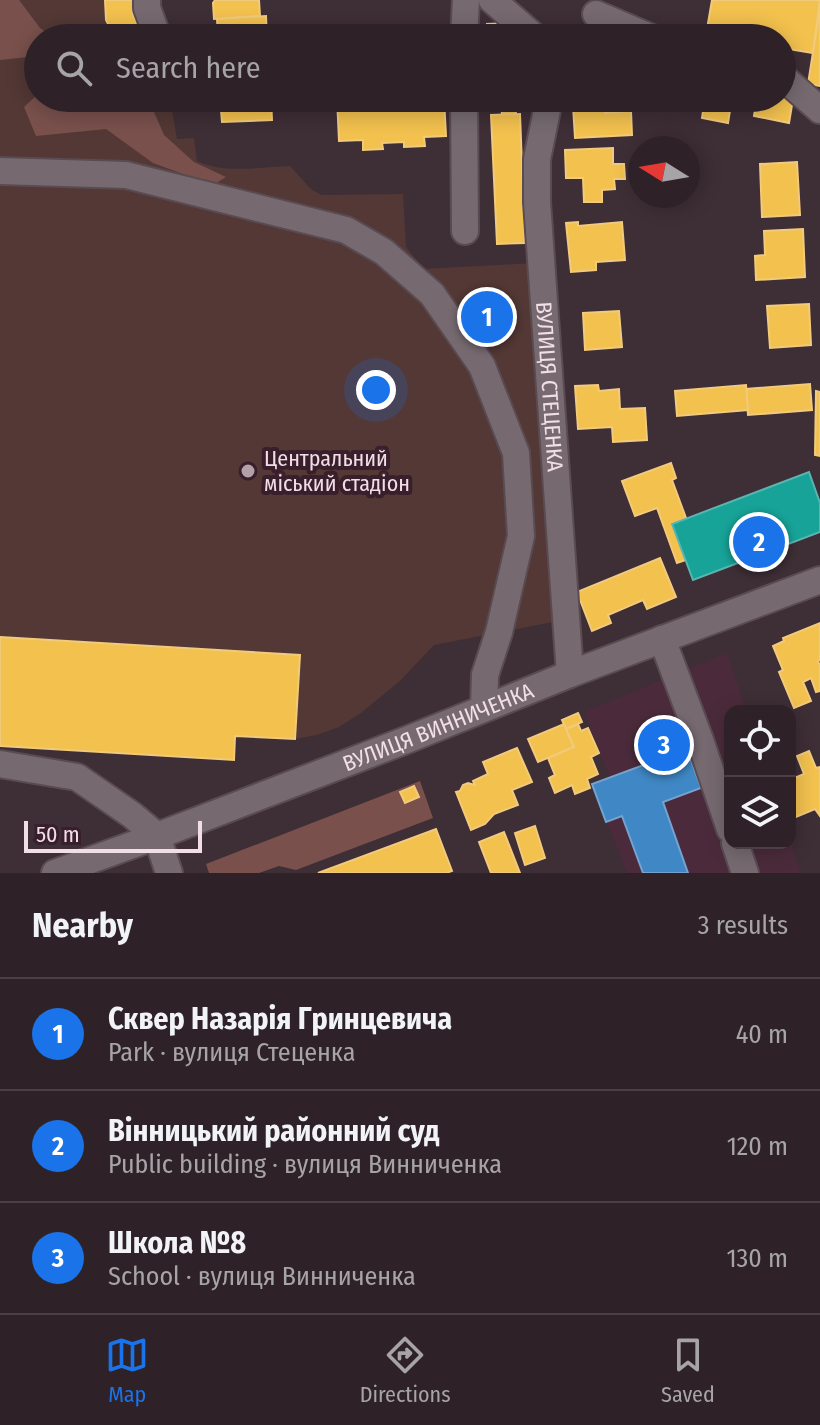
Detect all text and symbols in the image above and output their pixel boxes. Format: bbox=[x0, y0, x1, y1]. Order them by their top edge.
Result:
search box bbox=[24, 24, 796, 112]
icon: search bbox=[52, 46, 96, 90]
text: Search here bbox=[116, 50, 261, 86]
north arrow bbox=[628, 136, 700, 208]
pin: 1 bbox=[461, 287, 513, 347]
street label: ВУЛИЦЯ СТЕЦЕНКА bbox=[530, 301, 569, 473]
your location bbox=[356, 370, 396, 410]
place label: Центральний міський стадіон bbox=[264, 445, 410, 497]
marker: Центральний міський стадіон bbox=[239, 462, 257, 480]
pin: 2 bbox=[733, 512, 785, 572]
street label: ВУЛИЦЯ ВИННИЧЕНКА bbox=[339, 677, 538, 777]
map controls bbox=[724, 705, 796, 849]
button: locate bbox=[724, 705, 796, 777]
pin: 3 bbox=[638, 715, 690, 775]
button: layers bbox=[724, 777, 796, 849]
scale bar bbox=[24, 817, 202, 853]
text: 50 m bbox=[36, 821, 80, 848]
text: Nearby bbox=[32, 905, 133, 946]
text: 3 results bbox=[698, 910, 788, 941]
text: Сквер Назарія Гринцевича bbox=[108, 1001, 452, 1037]
text: 1 bbox=[53, 1019, 64, 1050]
text: 40 m bbox=[736, 1019, 788, 1050]
text: Park · вулиця Стеценка bbox=[108, 1037, 355, 1068]
text: Вінницький районний суд bbox=[108, 1113, 440, 1149]
text: 2 bbox=[52, 1131, 64, 1162]
text: 120 m bbox=[727, 1131, 788, 1162]
text: Public building · вулиця Винниченка bbox=[108, 1149, 502, 1180]
text: Школа №8 bbox=[108, 1225, 246, 1261]
text: 3 bbox=[52, 1243, 64, 1274]
text: 130 m bbox=[726, 1243, 788, 1274]
text: School · вулиця Винниченка bbox=[108, 1261, 416, 1292]
tab: Map bbox=[105, 1333, 149, 1408]
tab: Directions bbox=[360, 1333, 451, 1408]
tab: Saved bbox=[661, 1333, 715, 1408]

